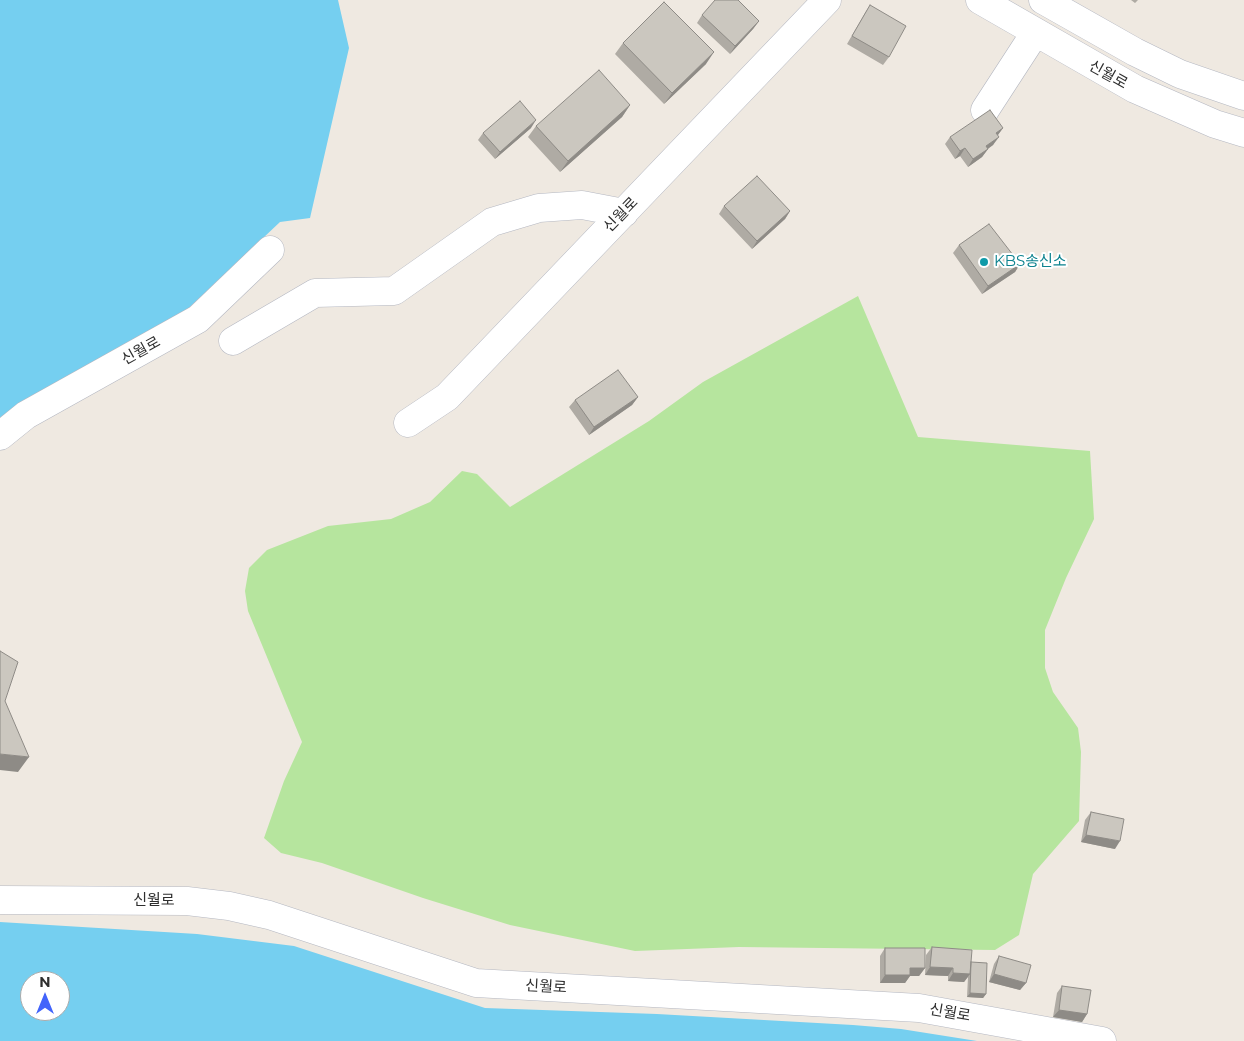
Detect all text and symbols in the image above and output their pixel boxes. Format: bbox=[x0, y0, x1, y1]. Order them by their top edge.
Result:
street label: 신월로 bbox=[1086, 57, 1130, 93]
street label: 신월로 bbox=[600, 194, 642, 236]
place label: KBS송신소 bbox=[994, 253, 1067, 271]
marker: KBS송신소 bbox=[978, 256, 990, 268]
street label: 신월로 bbox=[119, 333, 163, 369]
street label: 신월로 bbox=[133, 892, 175, 910]
north arrow bbox=[20, 971, 70, 1021]
text: N bbox=[39, 973, 51, 991]
street label: 신월로 bbox=[525, 977, 567, 997]
street label: 신월로 bbox=[928, 1001, 972, 1025]

